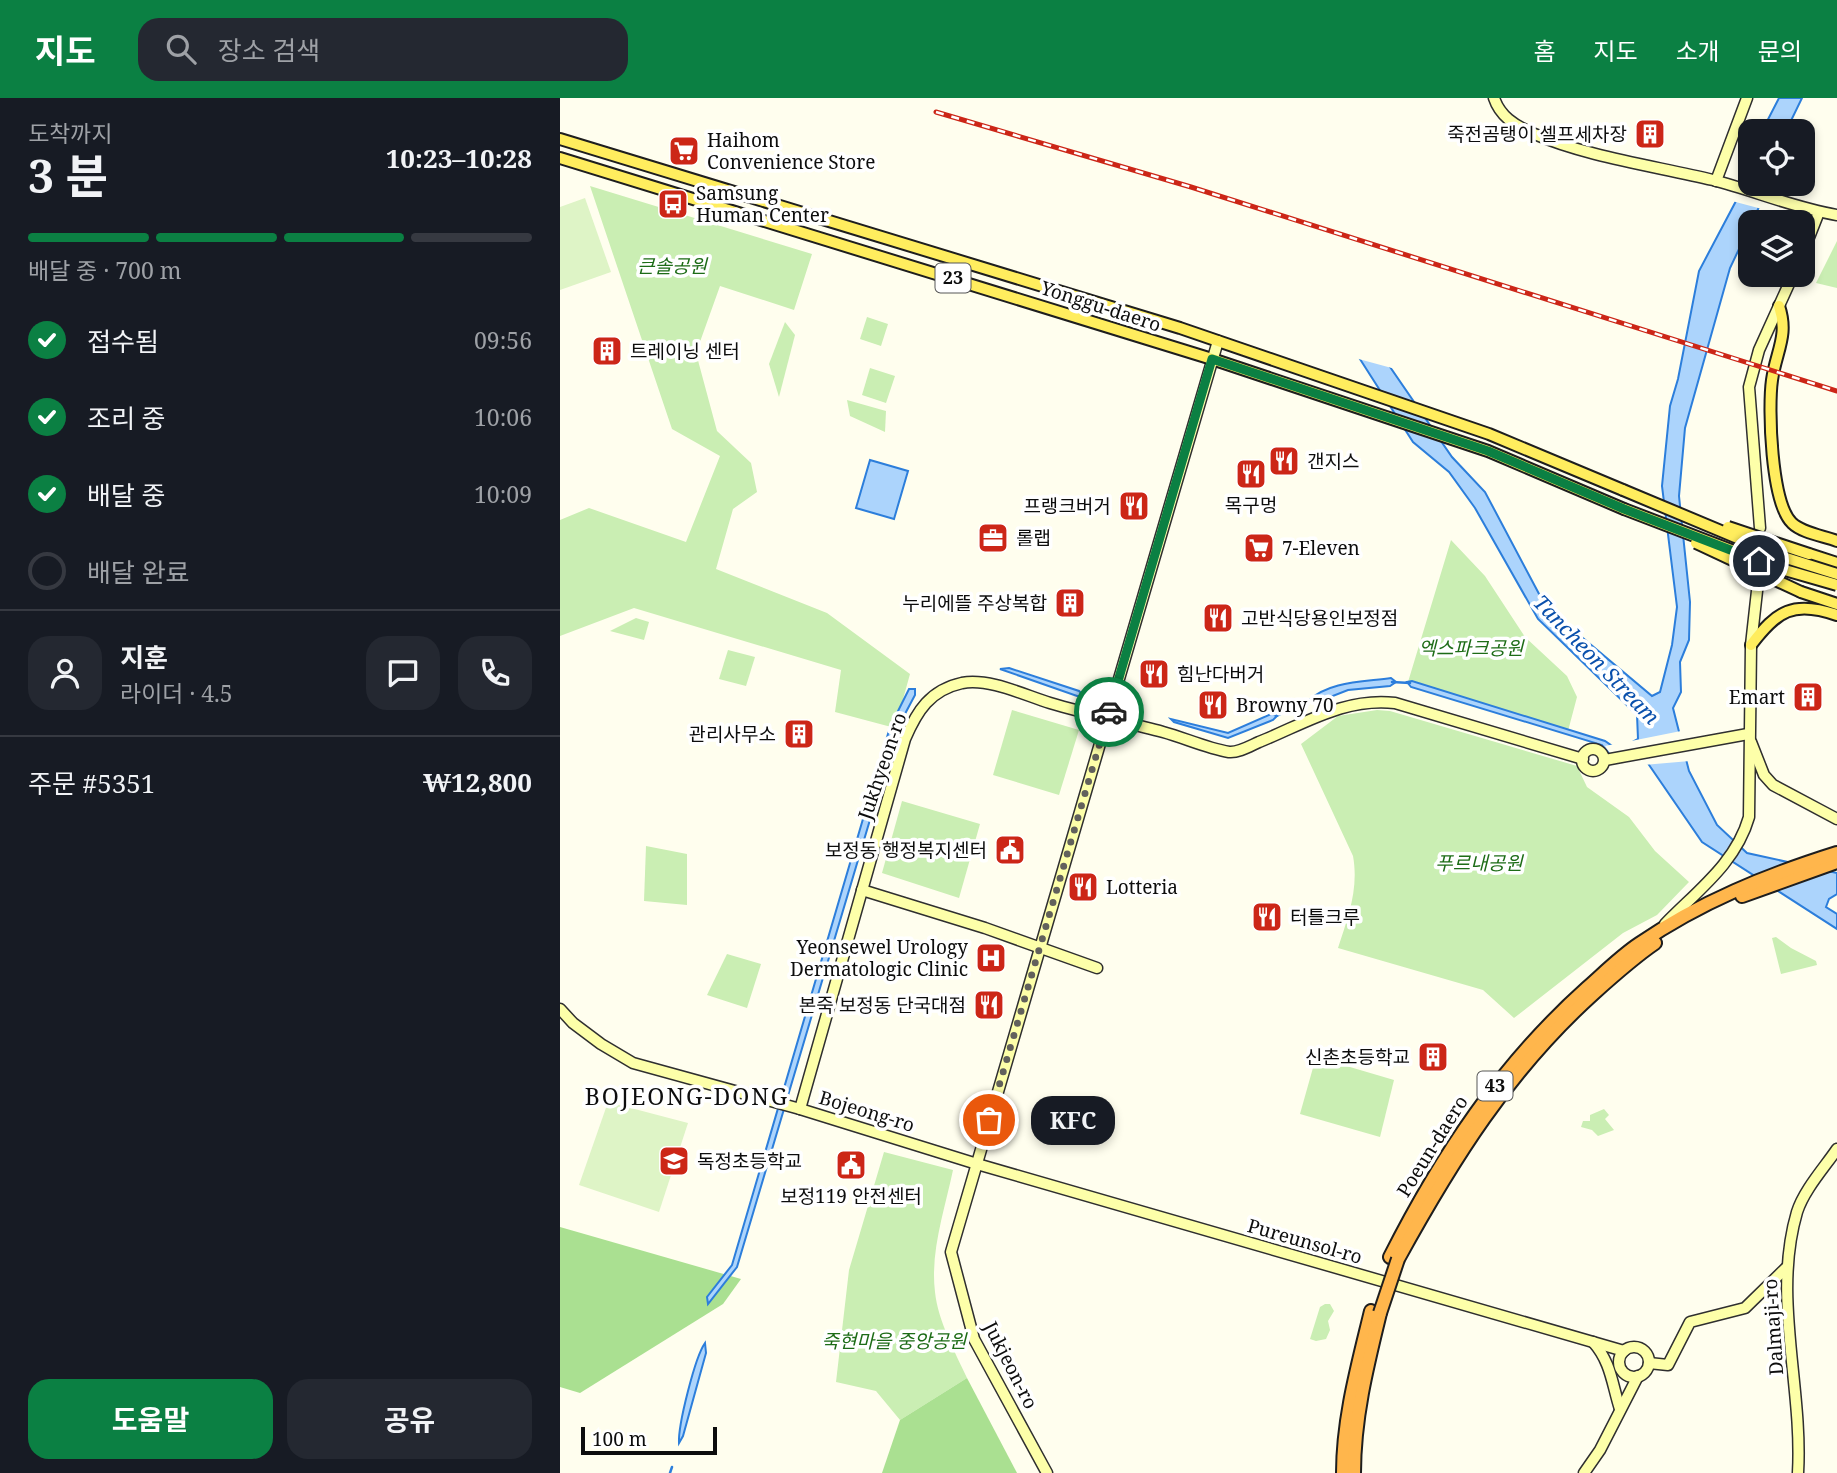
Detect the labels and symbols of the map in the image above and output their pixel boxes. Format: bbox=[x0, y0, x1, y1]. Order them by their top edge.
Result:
building icon: 죽전곰탱이 셀프세차장 bbox=[1633, 117, 1667, 151]
place label: 죽전곰탱이 셀프세차장 bbox=[1447, 121, 1627, 147]
place label: Haihom Convenience Store bbox=[707, 127, 875, 175]
supermarket icon: Haihom Convenience Store bbox=[667, 134, 701, 168]
place label: Samsung Human Center bbox=[696, 180, 829, 228]
bus stop icon: Samsung Human Center bbox=[656, 187, 690, 221]
park label: 큰솔공원 bbox=[637, 253, 708, 279]
road number: 23 bbox=[936, 264, 970, 293]
street label: Yonggu-daero bbox=[1037, 274, 1164, 338]
building icon: 트레이닝 센터 bbox=[590, 334, 624, 368]
place label: 트레이닝 센터 bbox=[630, 338, 740, 364]
restaurant icon: 갠지스 bbox=[1267, 444, 1301, 478]
place label: 갠지스 bbox=[1307, 448, 1359, 474]
restaurant icon: 목구멍 bbox=[1234, 457, 1268, 491]
restaurant icon: 프랭크버거 bbox=[1117, 489, 1151, 523]
place label: 목구멍 bbox=[1225, 492, 1277, 518]
place label: 프랭크버거 bbox=[1024, 493, 1111, 519]
office icon: 롤랩 bbox=[976, 521, 1010, 555]
place label: 롤랩 bbox=[1016, 525, 1051, 551]
supermarket icon: 7-Eleven bbox=[1242, 531, 1276, 565]
pin bbox=[1729, 531, 1789, 591]
place label: 7-Eleven bbox=[1282, 535, 1360, 561]
building icon: 누리에뜰 주상복합 bbox=[1053, 586, 1087, 620]
water label: Tancheon Stream bbox=[1528, 588, 1666, 730]
place label: 누리에뜰 주상복합 bbox=[902, 590, 1048, 616]
restaurant icon: 고반식당용인보정점 bbox=[1201, 601, 1235, 635]
place label: 고반식당용인보정점 bbox=[1241, 605, 1398, 631]
park label: 엑스파크공원 bbox=[1419, 635, 1525, 661]
restaurant icon: 힘난다버거 bbox=[1137, 657, 1171, 691]
place label: 힘난다버거 bbox=[1177, 661, 1264, 687]
courier bbox=[1074, 677, 1144, 747]
building icon: Emart bbox=[1791, 680, 1825, 714]
place label: Emart bbox=[1729, 684, 1785, 710]
restaurant icon: Browny 70 bbox=[1196, 688, 1230, 722]
place label: Browny 70 bbox=[1236, 692, 1334, 718]
street label: Jukhyeon-ro bbox=[851, 709, 912, 824]
building icon: 관리사무소 bbox=[782, 717, 816, 751]
place label: 관리사무소 bbox=[689, 721, 776, 747]
public building icon: 보정동 행정복지센터 bbox=[993, 833, 1027, 867]
place label: 보정동 행정복지센터 bbox=[825, 837, 987, 863]
park label: 푸르내공원 bbox=[1435, 850, 1524, 876]
restaurant icon: Lotteria bbox=[1066, 870, 1100, 904]
place label: Lotteria bbox=[1106, 874, 1178, 900]
restaurant icon: 터틀크루 bbox=[1250, 900, 1284, 934]
place label: 터틀크루 bbox=[1290, 904, 1360, 930]
place label: Yeonsewel Urology Dermatologic Clinic bbox=[790, 934, 968, 982]
hospital icon: Yeonsewel Urology Dermatologic Clinic bbox=[974, 941, 1008, 975]
restaurant icon: 본죽 보정동 단국대점 bbox=[972, 988, 1006, 1022]
place label: 본죽 보정동 단국대점 bbox=[799, 992, 966, 1018]
building icon: 신촌초등학교 bbox=[1416, 1040, 1450, 1074]
place label: 신촌초등학교 bbox=[1305, 1044, 1410, 1070]
road number: 43 bbox=[1478, 1071, 1513, 1100]
district label: BOJEONG-DONG bbox=[585, 1080, 789, 1112]
street label: Bojeong-ro bbox=[816, 1084, 918, 1138]
pin bbox=[959, 1090, 1019, 1150]
street label: Poeun-daero bbox=[1390, 1090, 1474, 1202]
callout: KFC bbox=[1031, 1096, 1115, 1144]
school or university icon: 독정초등학교 bbox=[657, 1144, 691, 1178]
place label: 독정초등학교 bbox=[697, 1148, 802, 1174]
public building icon: 보정119 안전센터 bbox=[834, 1148, 868, 1182]
place label: 보정119 안전센터 bbox=[780, 1183, 922, 1209]
street label: Pureunsol-ro bbox=[1245, 1212, 1365, 1270]
street label: Dalmaji-ro bbox=[1757, 1278, 1789, 1376]
street label: Jukjeon-ro bbox=[977, 1316, 1044, 1413]
park label: 죽현마을 중앙공원 bbox=[822, 1328, 968, 1354]
scale bar bbox=[581, 1424, 718, 1456]

